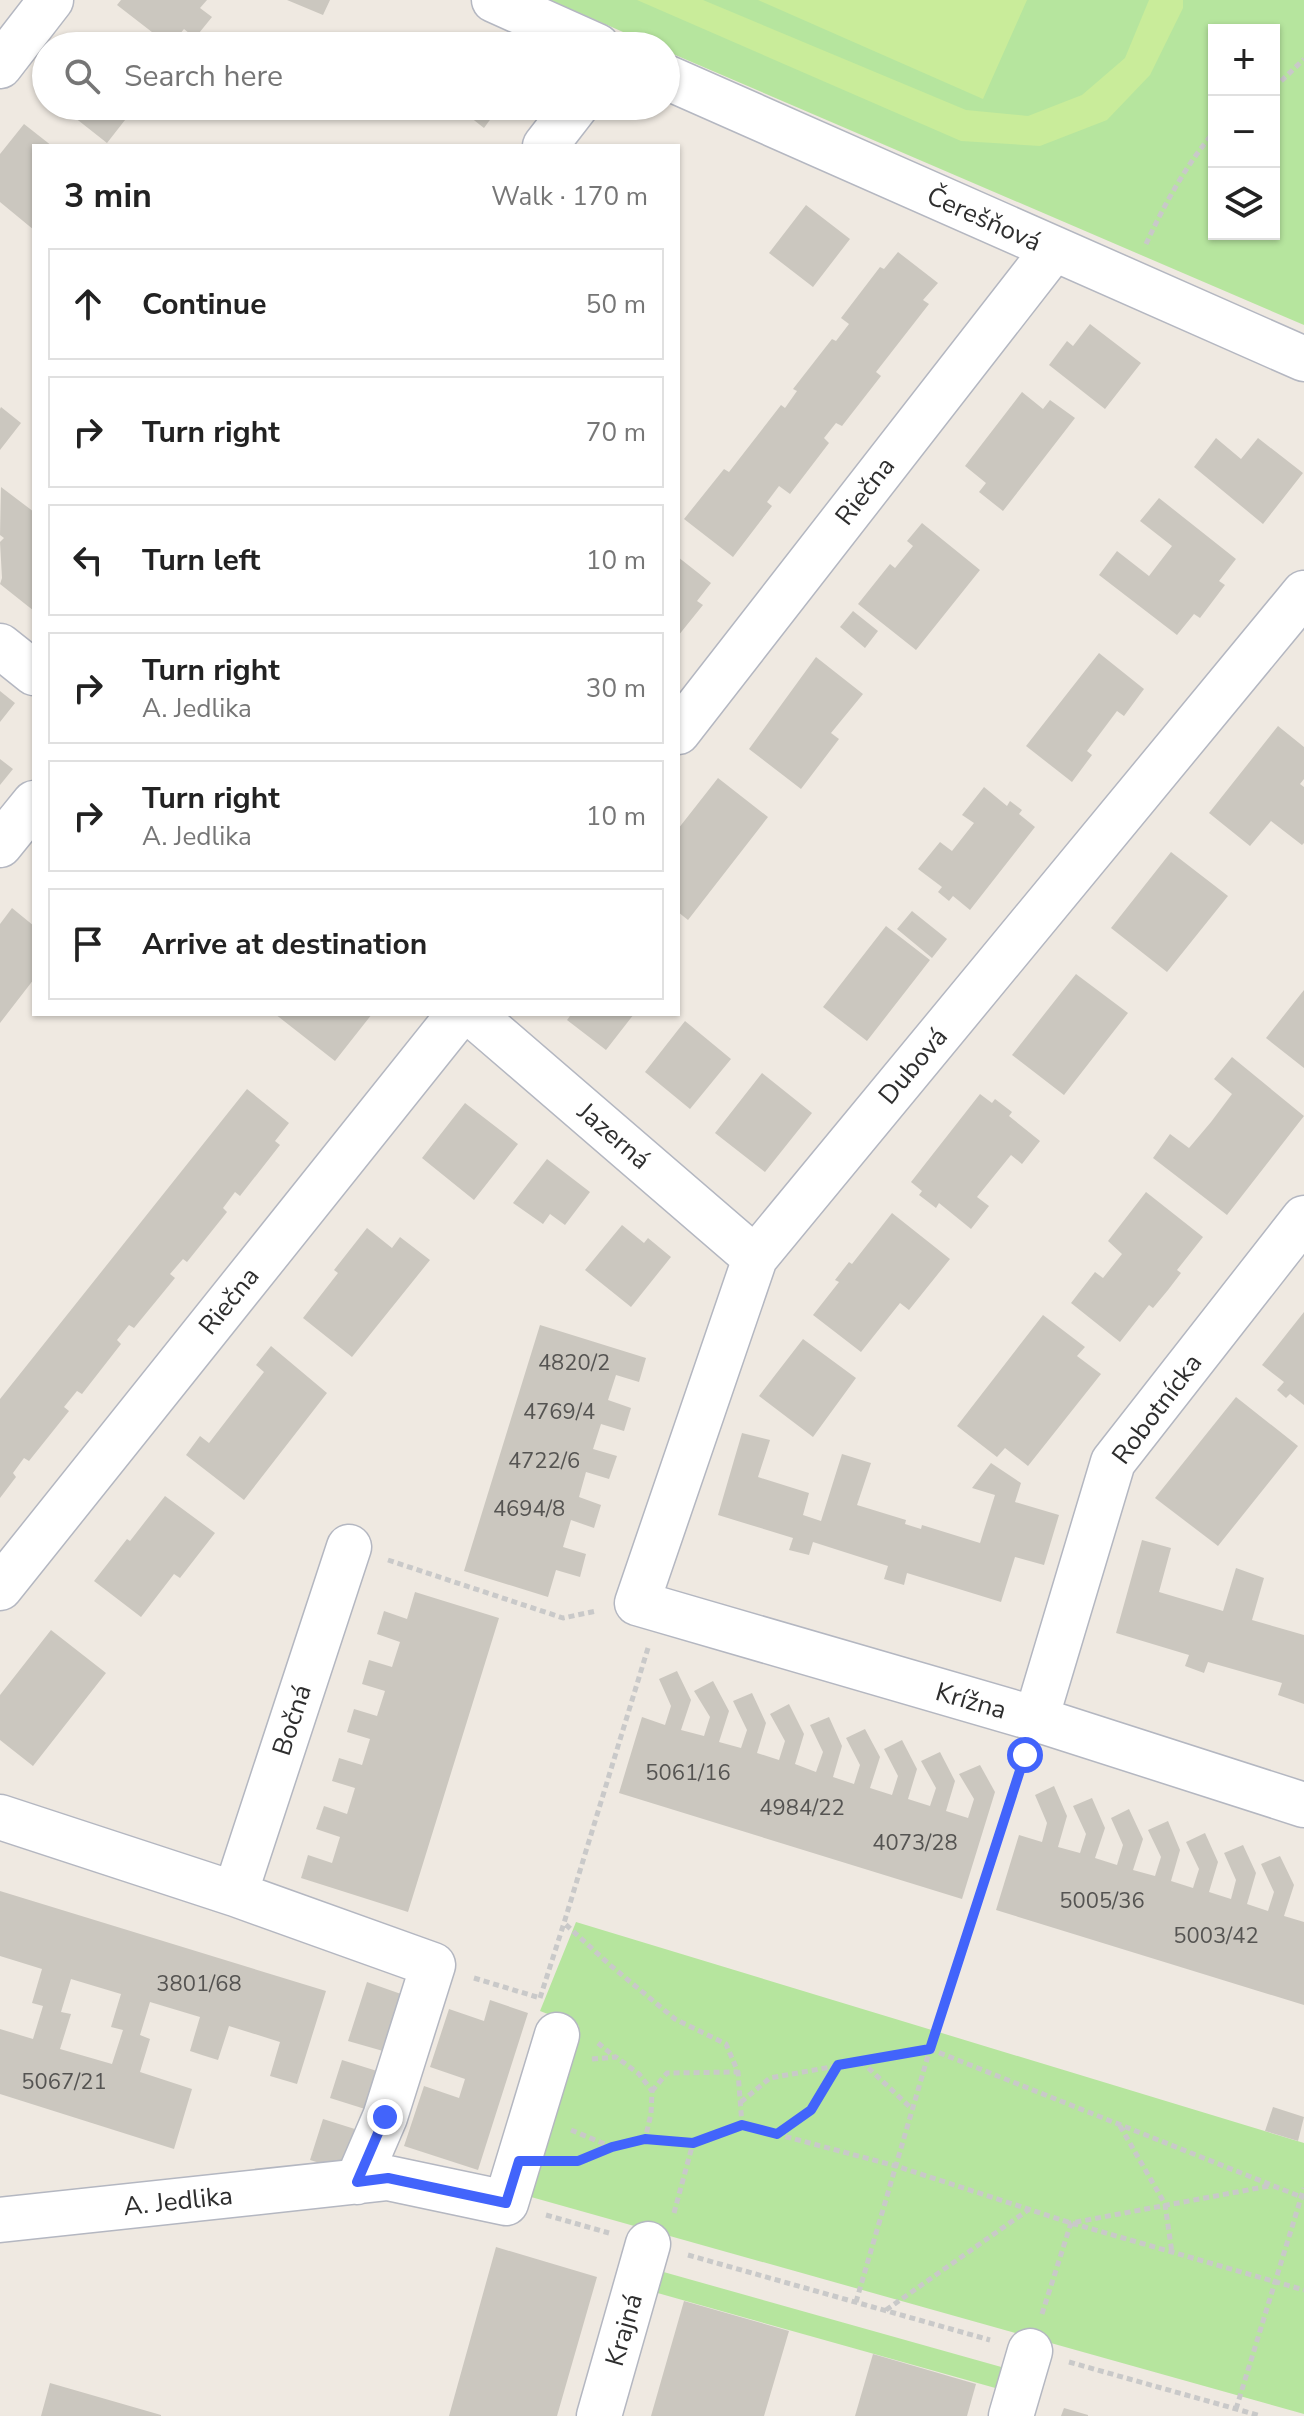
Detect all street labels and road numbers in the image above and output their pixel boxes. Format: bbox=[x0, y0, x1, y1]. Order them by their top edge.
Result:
street label: Čerešňová bbox=[921, 178, 1047, 260]
street label: Riečna bbox=[827, 450, 903, 532]
street label: Dubová bbox=[871, 1020, 955, 1112]
street label: Jazerná bbox=[569, 1094, 658, 1177]
street label: Riečna bbox=[191, 1260, 267, 1342]
street label: Robotnícka bbox=[1104, 1347, 1210, 1471]
street label: Krížna bbox=[931, 1674, 1011, 1728]
street label: Bočná bbox=[264, 1680, 320, 1760]
street label: A. Jedlika bbox=[122, 2178, 234, 2224]
street label: Krajná bbox=[597, 2290, 651, 2370]

